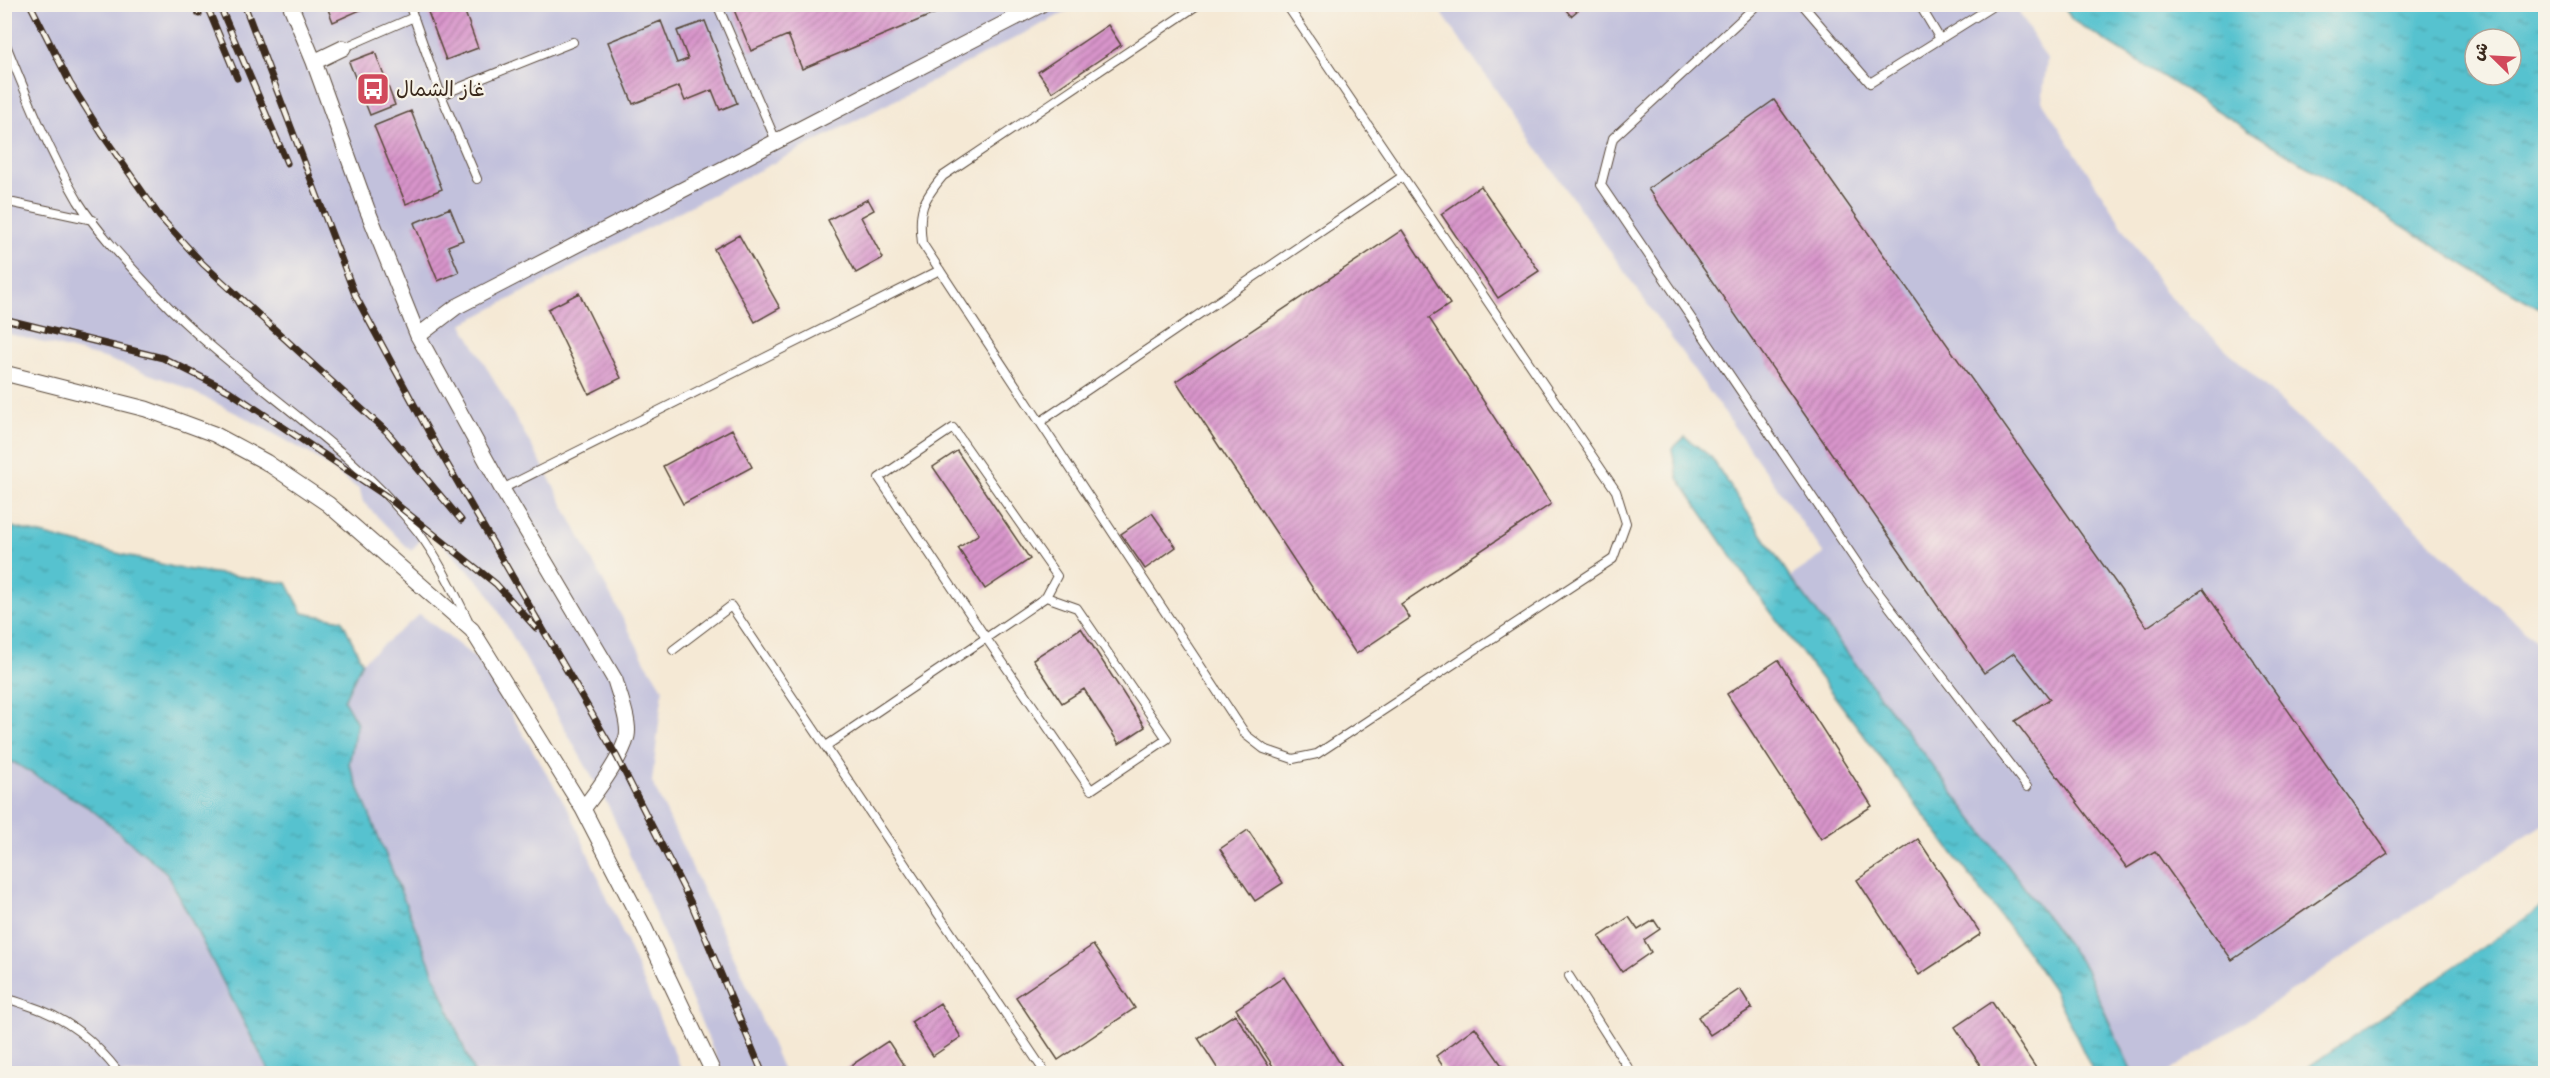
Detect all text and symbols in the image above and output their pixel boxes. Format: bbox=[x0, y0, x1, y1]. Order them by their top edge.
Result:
north arrow bbox=[2463, 27, 2523, 87]
text: ش bbox=[2468, 40, 2492, 63]
bus stop icon: غاز الشمال bbox=[355, 71, 391, 107]
place label: غاز الشمال bbox=[396, 78, 484, 101]

